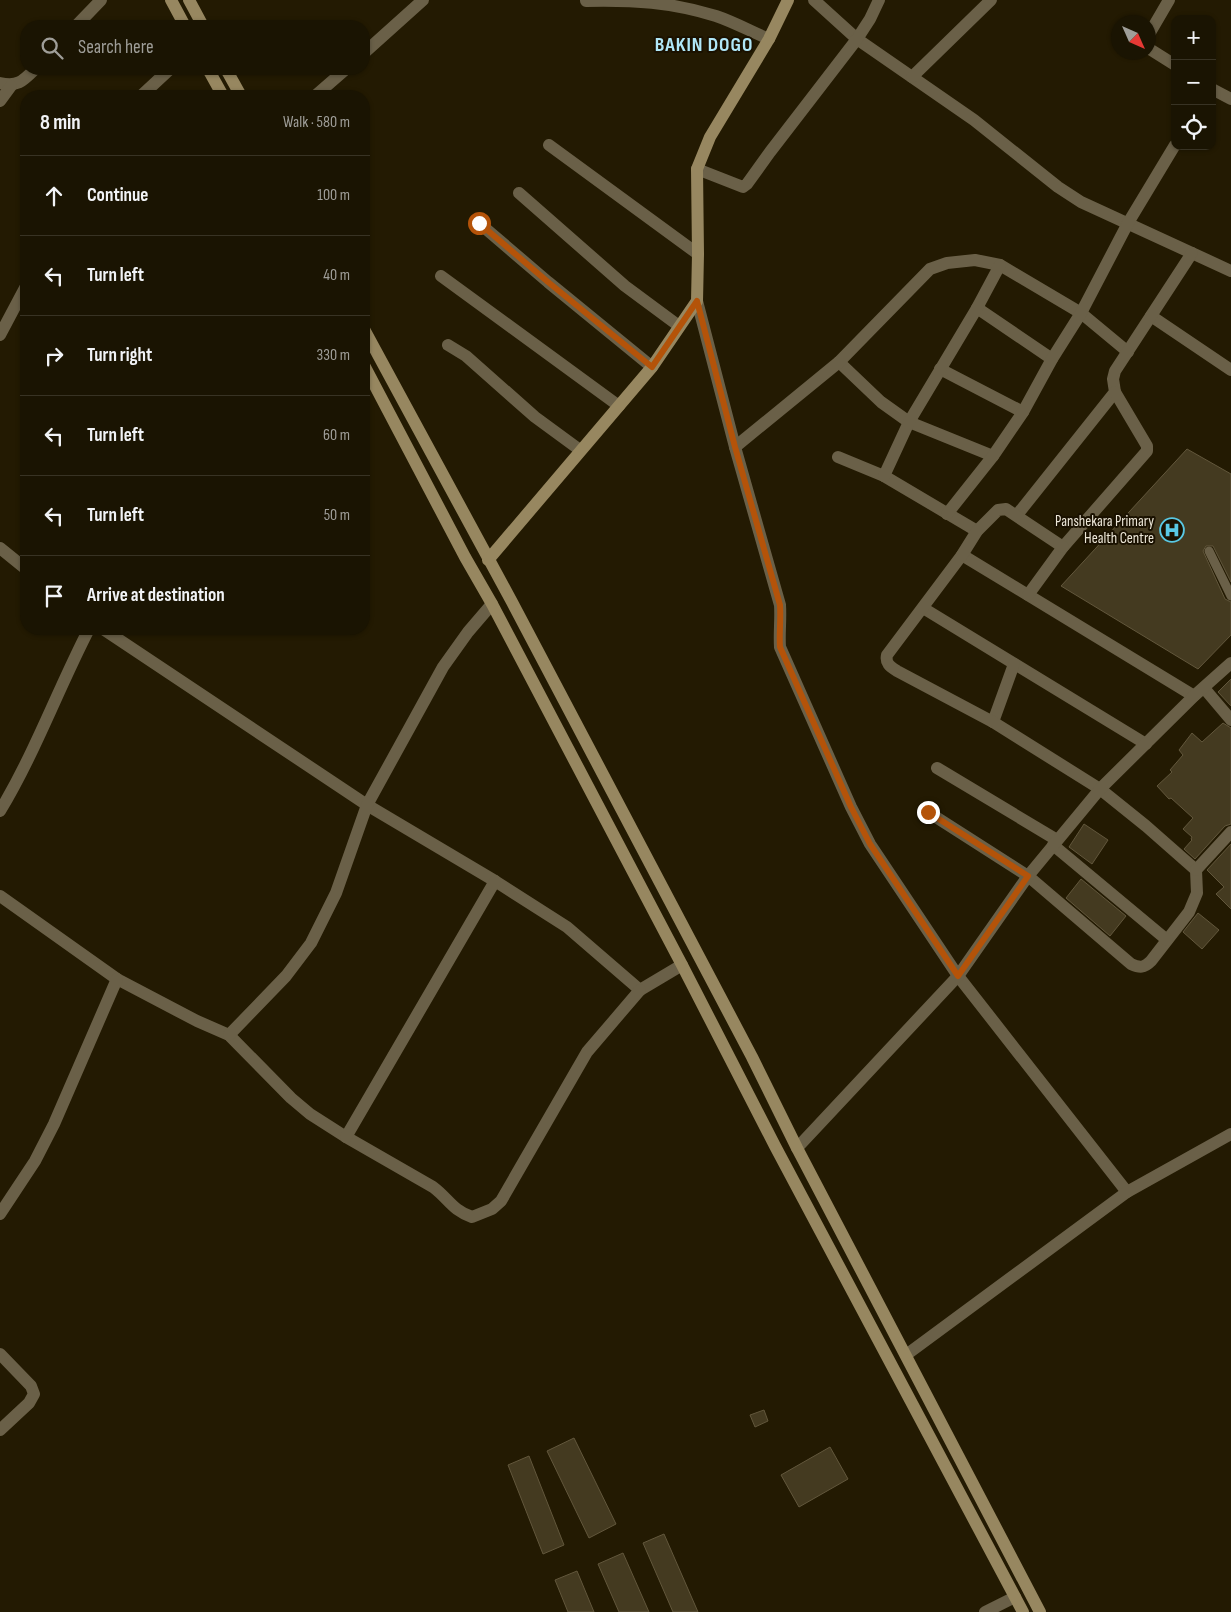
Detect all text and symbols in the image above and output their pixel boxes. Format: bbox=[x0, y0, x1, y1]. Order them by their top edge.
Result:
north arrow bbox=[1111, 15, 1156, 60]
map controls bbox=[1171, 15, 1216, 150]
button: + bbox=[1171, 15, 1216, 60]
search box bbox=[20, 20, 370, 75]
district label: BAKIN DOGO bbox=[655, 33, 753, 57]
icon: search bbox=[38, 34, 66, 62]
text: Search here bbox=[78, 36, 154, 59]
button: − bbox=[1171, 60, 1216, 105]
button: locate bbox=[1171, 105, 1216, 150]
text: 8 min bbox=[40, 110, 81, 135]
text: Walk · 580 m bbox=[283, 113, 350, 132]
icon: ahead bbox=[40, 182, 68, 210]
text: Continue bbox=[87, 184, 148, 207]
text: 100 m bbox=[317, 186, 350, 205]
route start bbox=[468, 212, 491, 235]
icon: left bbox=[40, 262, 68, 290]
text: Turn left bbox=[87, 264, 144, 287]
text: 40 m bbox=[323, 266, 350, 285]
icon: right bbox=[40, 342, 68, 370]
text: Turn right bbox=[87, 344, 152, 367]
text: 330 m bbox=[317, 346, 350, 365]
icon: left bbox=[40, 422, 68, 450]
text: Turn left bbox=[87, 424, 144, 447]
text: 60 m bbox=[323, 426, 350, 445]
icon: left bbox=[40, 502, 68, 530]
text: Turn left bbox=[87, 504, 144, 527]
text: 50 m bbox=[324, 506, 350, 525]
place label: Panshekara Primary Health Centre bbox=[1055, 512, 1154, 548]
hospital icon: Panshekara Primary Health Centre bbox=[1159, 517, 1185, 543]
icon: arrive bbox=[40, 582, 68, 610]
text: Arrive at destination bbox=[87, 584, 225, 607]
route end bbox=[917, 801, 940, 824]

